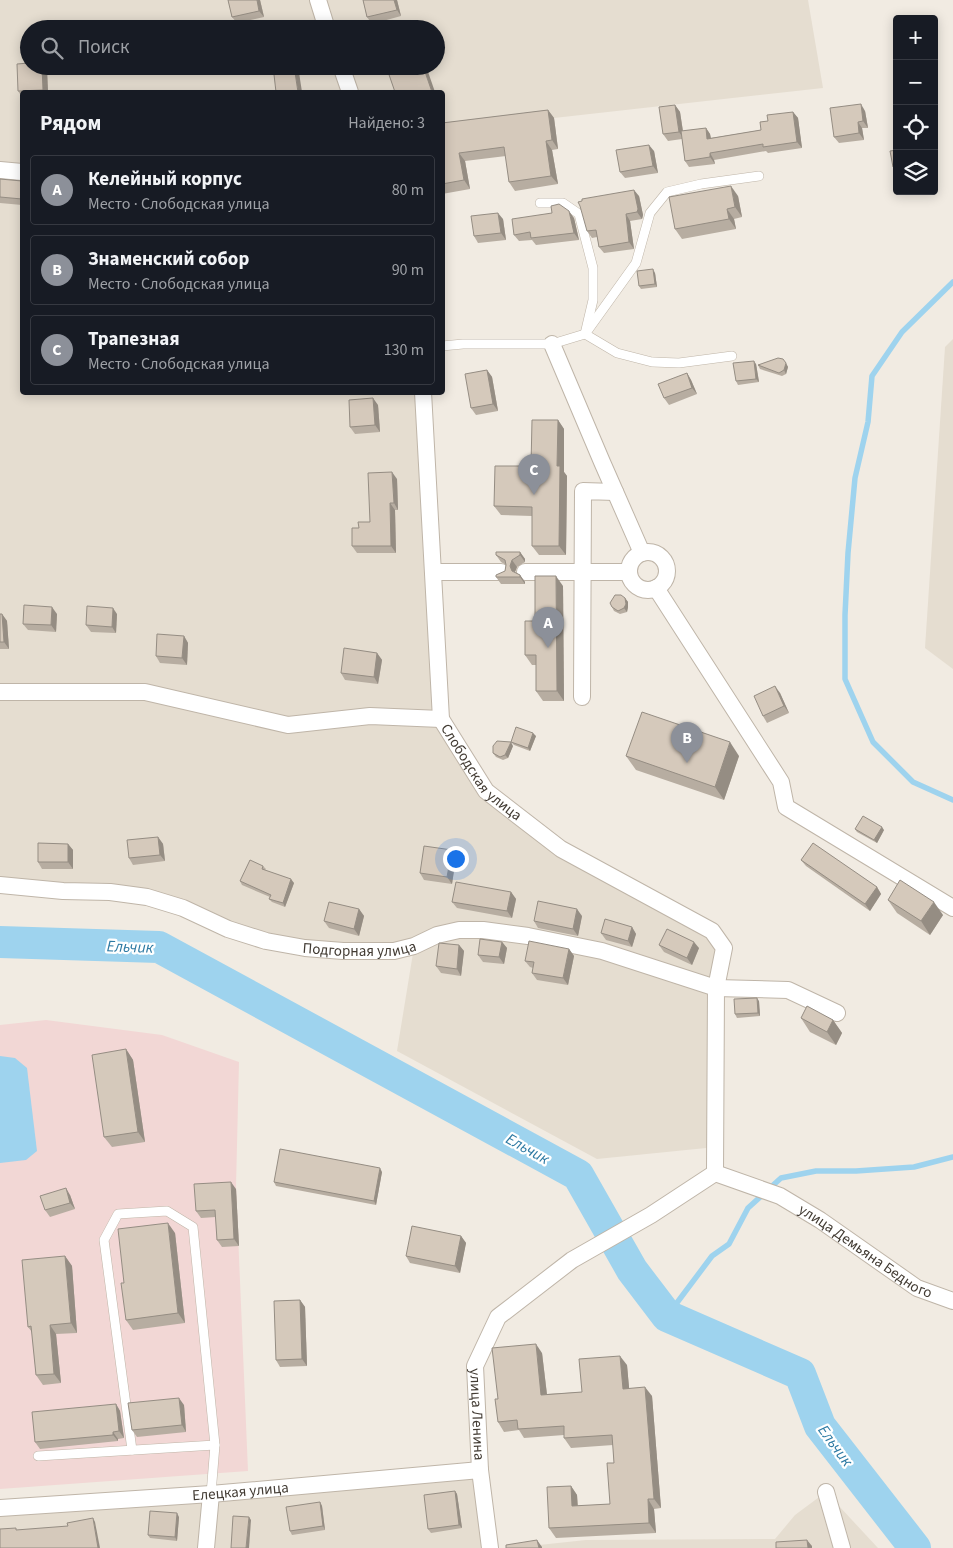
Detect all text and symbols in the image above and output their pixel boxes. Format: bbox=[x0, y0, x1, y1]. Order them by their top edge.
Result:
map controls bbox=[893, 15, 938, 195]
button: + bbox=[893, 15, 938, 60]
search box bbox=[20, 20, 445, 75]
icon: search bbox=[38, 34, 66, 62]
text: Поиск bbox=[78, 34, 129, 61]
button: − bbox=[893, 60, 938, 105]
button: locate bbox=[893, 105, 938, 150]
text: Рядом bbox=[40, 108, 101, 138]
text: Найдено: 3 bbox=[348, 112, 425, 134]
button: layers bbox=[893, 150, 938, 195]
text: Келейный корпус bbox=[88, 166, 242, 193]
text: A bbox=[52, 179, 62, 201]
text: 80 m bbox=[392, 179, 424, 201]
text: Место · Слободская улица bbox=[88, 193, 270, 215]
text: Знаменский собор bbox=[88, 246, 249, 273]
text: B bbox=[52, 259, 62, 281]
text: 90 m bbox=[392, 259, 424, 281]
text: Место · Слободская улица bbox=[88, 273, 270, 295]
text: Трапезная bbox=[88, 326, 180, 353]
text: C bbox=[52, 339, 62, 361]
text: 130 m bbox=[384, 339, 424, 361]
text: Место · Слободская улица bbox=[88, 353, 270, 375]
pin: C bbox=[518, 454, 550, 495]
pin: A bbox=[532, 607, 564, 648]
street label: Слободская улица bbox=[435, 720, 526, 826]
pin: B bbox=[671, 722, 703, 763]
your location bbox=[443, 846, 469, 872]
water label: Ельчик bbox=[106, 935, 154, 959]
street label: Подгорная улица bbox=[302, 936, 418, 962]
water label: Ельчик bbox=[502, 1128, 554, 1170]
street label: улица Демьяна Бедного bbox=[794, 1199, 935, 1304]
street label: улица Ленина bbox=[464, 1368, 490, 1461]
water label: Ельчик bbox=[813, 1420, 858, 1471]
street label: Елецкая улица bbox=[192, 1477, 290, 1506]

